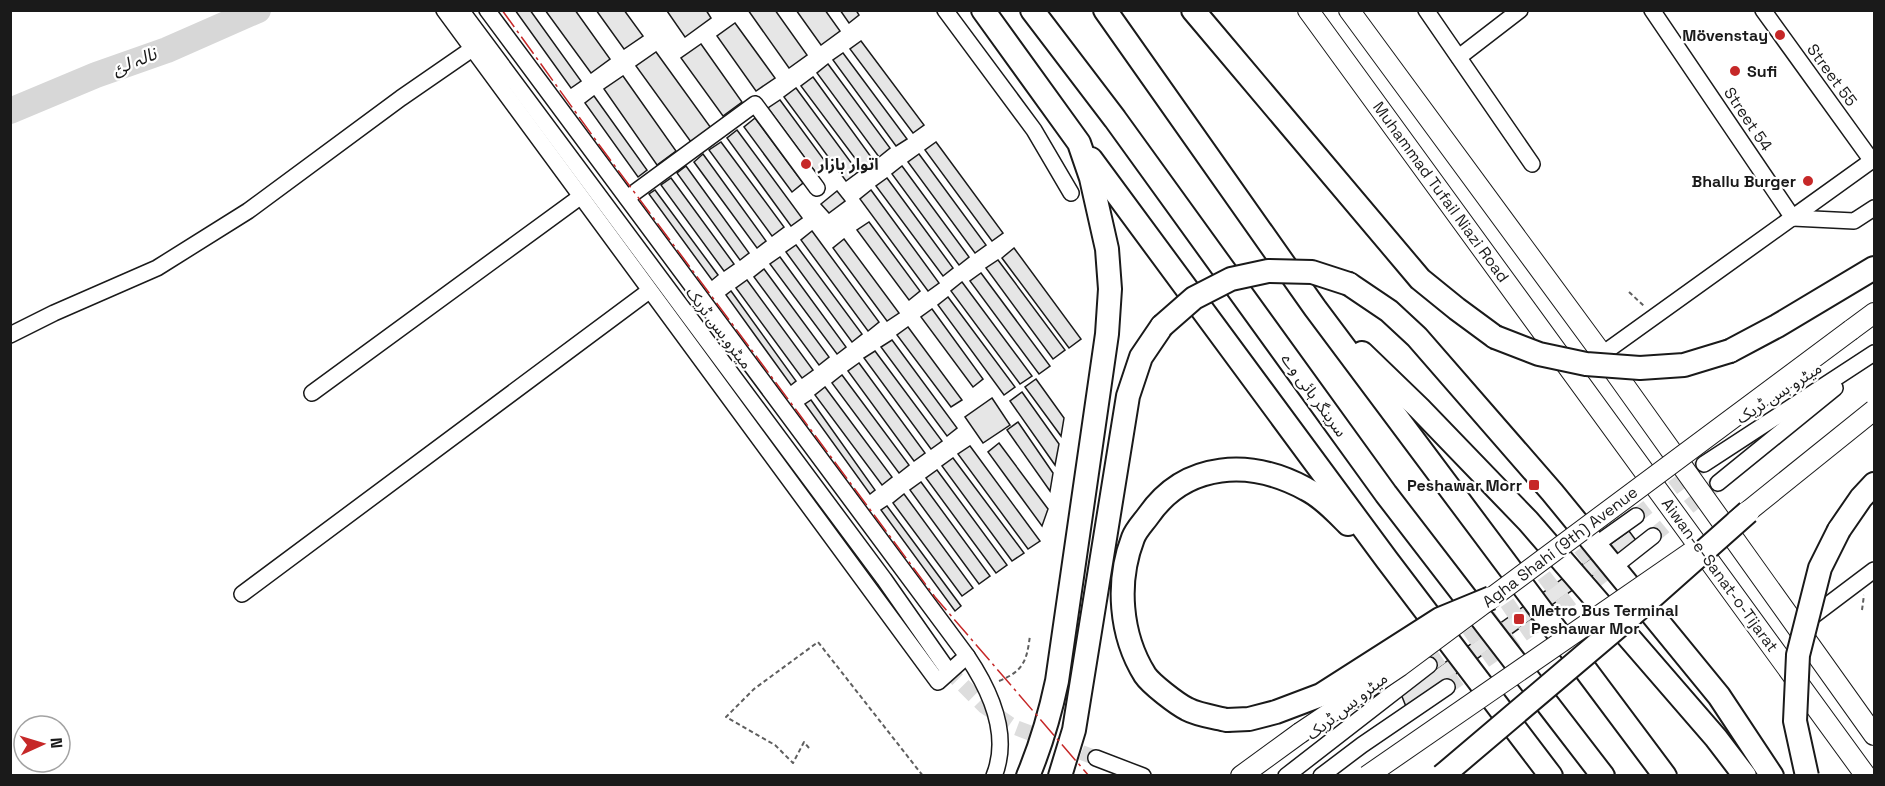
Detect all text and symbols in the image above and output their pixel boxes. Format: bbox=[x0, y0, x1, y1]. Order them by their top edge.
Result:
place label: Mövenstay bbox=[1682, 25, 1768, 46]
marker: Mövenstay bbox=[1773, 28, 1787, 42]
street label: Street 55 bbox=[1802, 40, 1862, 110]
water label: نالہ لئ bbox=[108, 41, 162, 80]
place label: Sufi bbox=[1747, 61, 1777, 82]
marker: Sufi bbox=[1728, 64, 1742, 78]
street label: Street 54 bbox=[1719, 83, 1777, 155]
street label: Muhammad Tufail Niazi Road bbox=[1368, 97, 1514, 287]
place label: اتوار بازار bbox=[817, 154, 879, 175]
marker: اتوار بازار bbox=[799, 157, 813, 171]
place label: Bhallu Burger bbox=[1692, 171, 1796, 192]
marker: Bhallu Burger bbox=[1801, 174, 1815, 188]
street label: میٹرو بس ٹریک bbox=[681, 283, 757, 373]
street label: سرینگر ہائی وے bbox=[1277, 349, 1351, 441]
street label: میٹرو بس ٹریک bbox=[1732, 358, 1826, 428]
place label: Peshawar Morr bbox=[1407, 475, 1522, 496]
marker: Peshawar Morr bbox=[1527, 478, 1541, 492]
street label: Agha Shahi (9th) Avenue bbox=[1478, 482, 1642, 612]
street label: Aiwan-e-Sanat-o-Tijarat bbox=[1657, 494, 1783, 656]
place label: Metro Bus Terminal Peshawar Mor bbox=[1531, 600, 1679, 639]
marker: Metro Bus Terminal Peshawar Mor bbox=[1512, 612, 1526, 626]
street label: میٹرو بس ٹریک bbox=[1302, 668, 1392, 744]
north arrow bbox=[12, 714, 72, 774]
text: N bbox=[46, 737, 67, 749]

